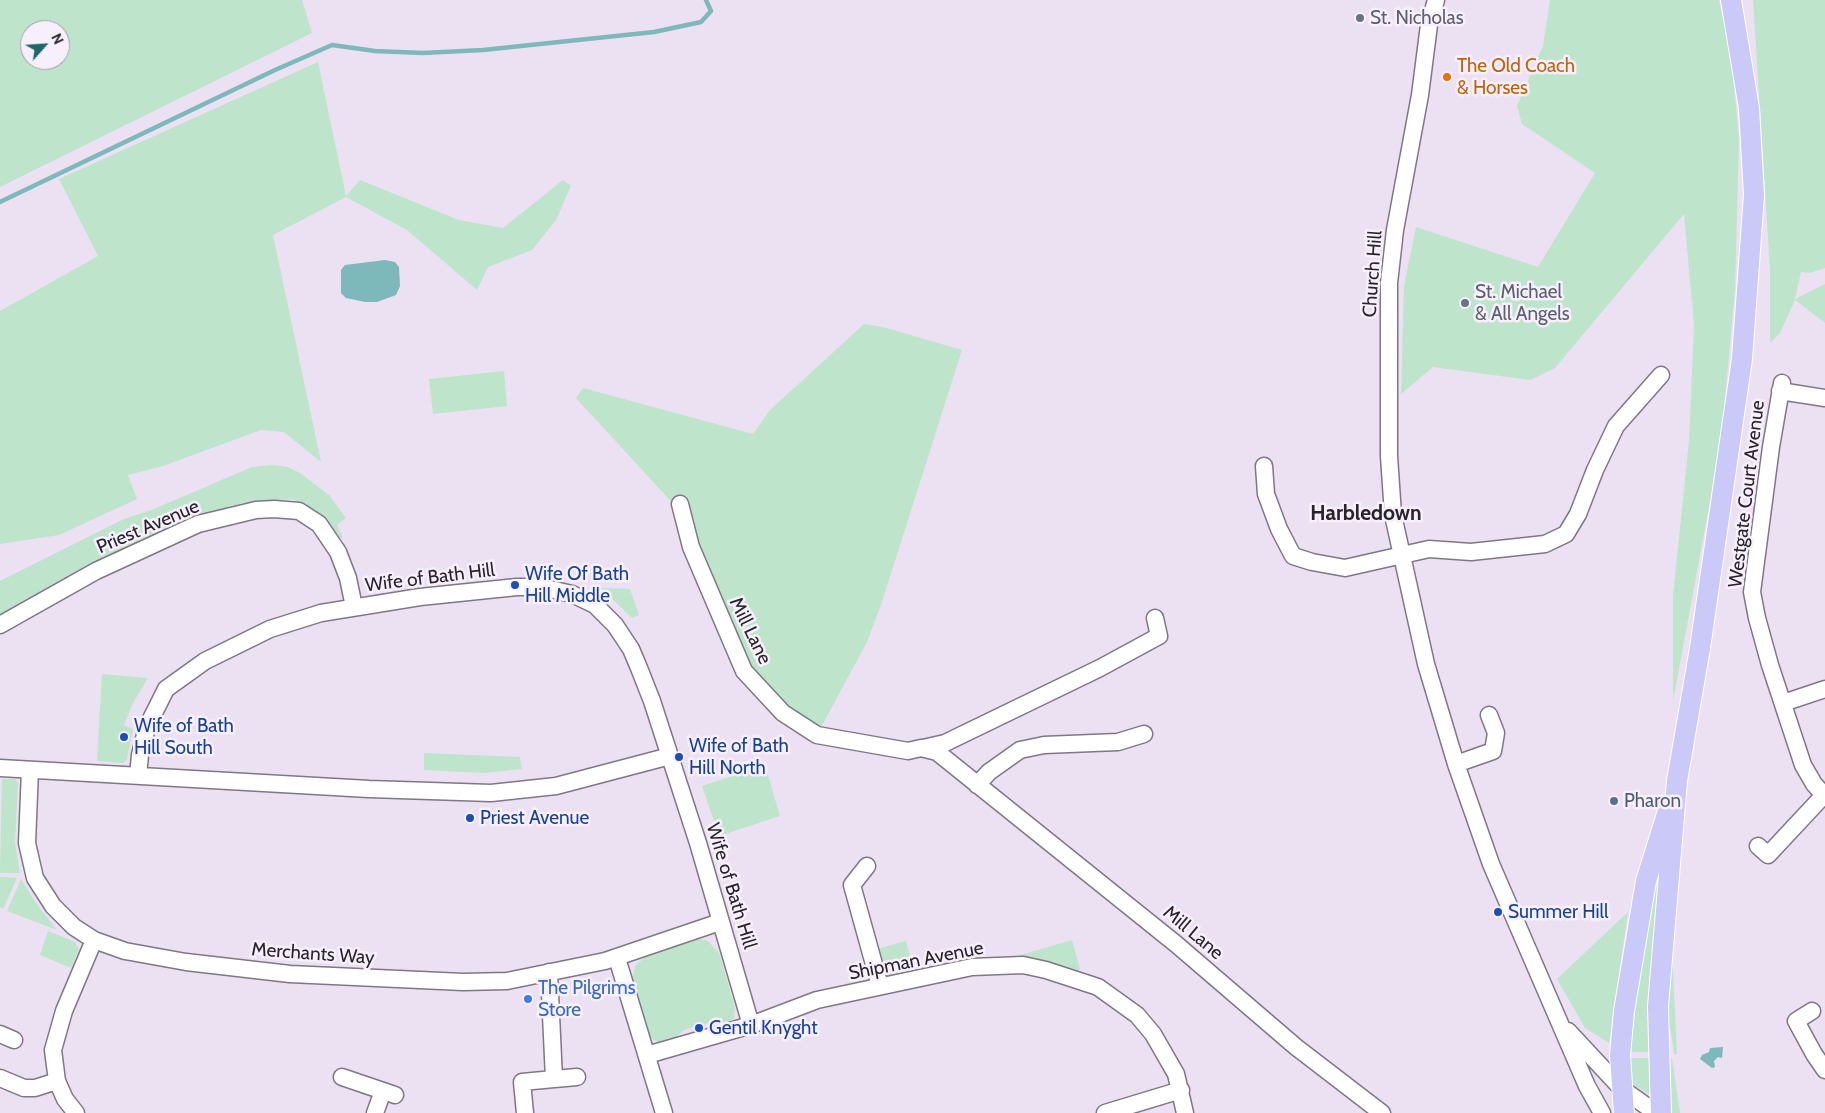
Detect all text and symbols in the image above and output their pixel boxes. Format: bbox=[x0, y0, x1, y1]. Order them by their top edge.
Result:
place label: St. Nicholas bbox=[1370, 7, 1464, 29]
marker: St. Nicholas bbox=[1354, 12, 1366, 24]
north arrow bbox=[20, 20, 70, 70]
text: N bbox=[47, 30, 68, 47]
place label: The Old Coach & Horses bbox=[1457, 55, 1575, 99]
marker: The Old Coach & Horses bbox=[1441, 71, 1453, 83]
street label: Church Hill bbox=[1359, 230, 1387, 318]
place label: St. Michael & All Angels bbox=[1475, 281, 1570, 325]
marker: St. Michael & All Angels bbox=[1459, 297, 1471, 309]
street label: Westgate Court Avenue bbox=[1724, 399, 1770, 589]
street label: Priest Avenue bbox=[93, 495, 203, 559]
district label: Harbledown bbox=[1310, 501, 1422, 527]
street label: Wife of Bath Hill bbox=[364, 559, 496, 597]
place label: Wife Of Bath Hill Middle bbox=[525, 563, 629, 607]
marker: Wife Of Bath Hill Middle bbox=[509, 579, 521, 591]
street label: Mill Lane bbox=[724, 594, 776, 668]
place label: Wife of Bath Hill South bbox=[134, 715, 234, 759]
marker: Wife of Bath Hill South bbox=[118, 731, 130, 743]
place label: Wife of Bath Hill North bbox=[689, 735, 789, 779]
marker: Wife of Bath Hill North bbox=[673, 751, 685, 763]
place label: Pharon bbox=[1624, 790, 1681, 812]
marker: Pharon bbox=[1608, 795, 1620, 807]
place label: Priest Avenue bbox=[480, 807, 589, 829]
marker: Priest Avenue bbox=[464, 812, 476, 824]
street label: Wife of Bath Hill bbox=[701, 820, 761, 952]
street label: Mill Lane bbox=[1158, 901, 1228, 965]
place label: Summer Hill bbox=[1508, 901, 1609, 923]
marker: Summer Hill bbox=[1492, 906, 1504, 918]
street label: Shipman Avenue bbox=[847, 937, 985, 985]
street label: Merchants Way bbox=[251, 938, 375, 970]
place label: The Pilgrims Store bbox=[538, 977, 636, 1021]
marker: The Pilgrims Store bbox=[522, 993, 534, 1005]
place label: Gentil Knyght bbox=[709, 1017, 818, 1039]
marker: Gentil Knyght bbox=[693, 1022, 705, 1034]

